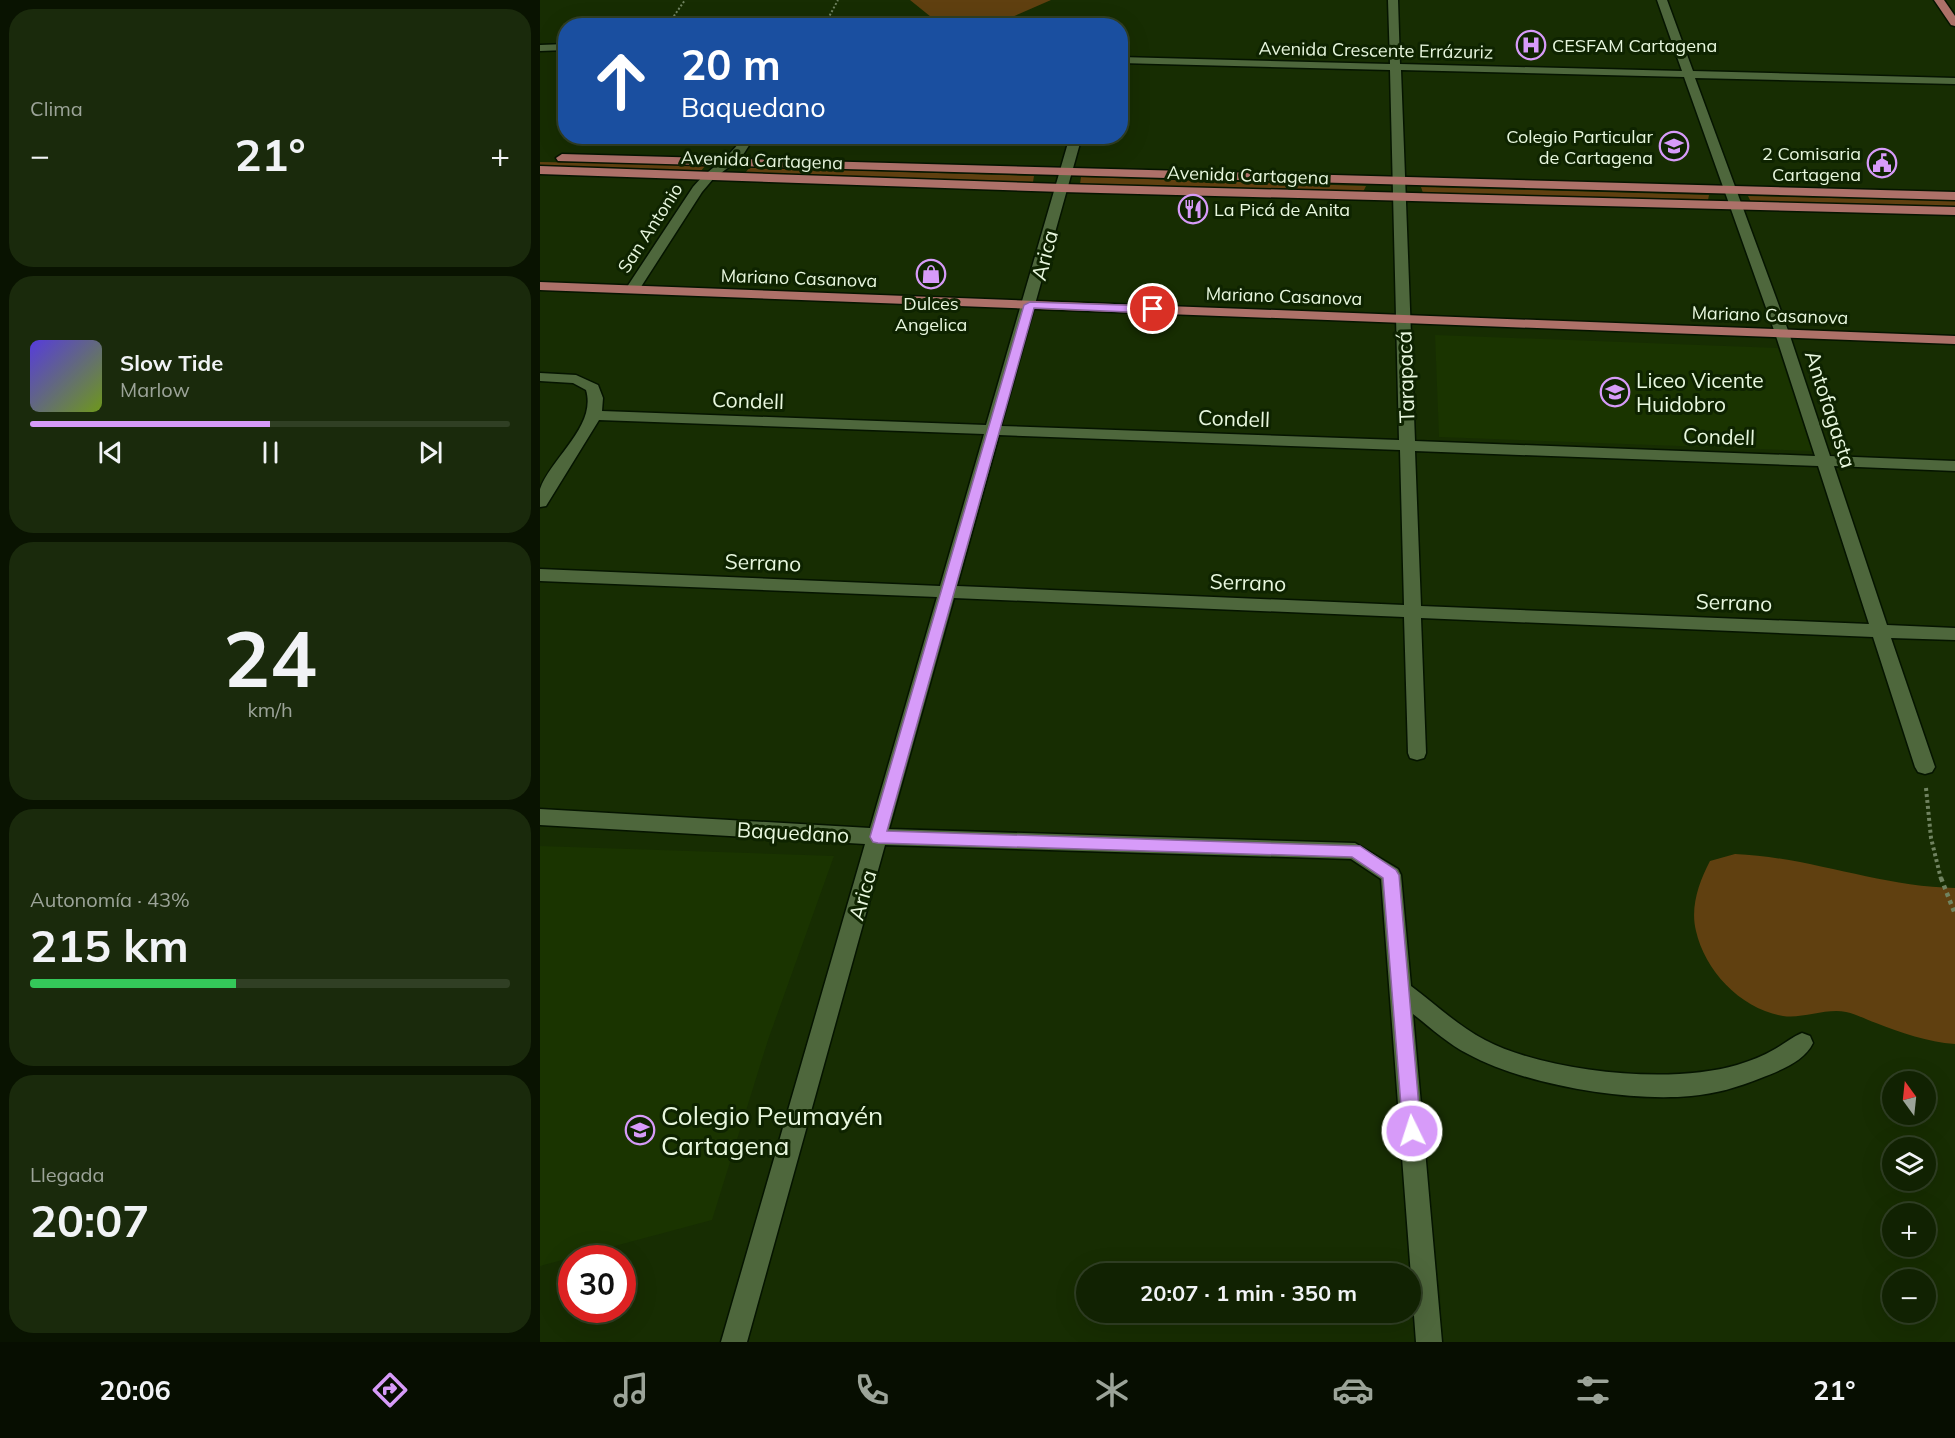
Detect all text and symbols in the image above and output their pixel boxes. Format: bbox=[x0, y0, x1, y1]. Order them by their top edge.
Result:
hospital icon: CESFAM Cartagena bbox=[1515, 29, 1547, 61]
place label: CESFAM Cartagena bbox=[1552, 34, 1717, 57]
street label: Avenida Crescente Errázuriz bbox=[1258, 36, 1494, 64]
text: 20 m bbox=[681, 38, 781, 91]
icon: ahead bbox=[582, 42, 660, 120]
text: Baquedano bbox=[681, 90, 826, 124]
text: Clima bbox=[30, 96, 83, 121]
place label: Colegio Particular de Cartagena bbox=[1506, 125, 1653, 169]
text: 21° bbox=[234, 126, 306, 182]
school or university icon: Colegio Particular de Cartagena bbox=[1658, 130, 1690, 162]
text: − bbox=[30, 134, 50, 175]
text: + bbox=[490, 134, 510, 175]
place label: 2 Comisaria Cartagena bbox=[1762, 142, 1861, 186]
street label: Avenida Cartagena bbox=[681, 146, 843, 174]
public building icon: 2 Comisaria Cartagena bbox=[1866, 147, 1898, 179]
street label: Avenida Cartagena bbox=[1167, 161, 1329, 189]
street label: San Antonio bbox=[612, 179, 688, 277]
restaurant icon: La Picá de Anita bbox=[1177, 193, 1209, 225]
place label: La Picá de Anita bbox=[1214, 198, 1350, 221]
street label: Arica bbox=[1025, 227, 1063, 283]
shop icon: Dulces Angelica bbox=[915, 258, 947, 290]
street label: Mariano Casanova bbox=[720, 264, 878, 292]
street label: Mariano Casanova bbox=[1205, 282, 1363, 310]
pin bbox=[1127, 283, 1178, 334]
place label: Dulces Angelica bbox=[895, 292, 967, 336]
icon: arrive bbox=[1136, 292, 1169, 325]
street label: Mariano Casanova bbox=[1691, 301, 1849, 329]
street label: Tarapacá bbox=[1390, 331, 1420, 423]
street label: Antofagasta bbox=[1800, 347, 1862, 471]
text: Slow Tide bbox=[120, 349, 223, 377]
place label: Liceo Vicente Huidobro bbox=[1636, 367, 1764, 417]
school or university icon: Liceo Vicente Huidobro bbox=[1599, 376, 1631, 408]
text: Marlow bbox=[120, 377, 190, 402]
street label: Condell bbox=[712, 386, 784, 414]
street label: Condell bbox=[1198, 404, 1270, 432]
street label: Condell bbox=[1683, 422, 1755, 450]
icon: previous bbox=[94, 436, 127, 469]
icon: pause bbox=[254, 436, 287, 469]
icon: next bbox=[414, 436, 447, 469]
street label: Serrano bbox=[724, 548, 802, 576]
street label: Serrano bbox=[1209, 568, 1287, 596]
street label: Serrano bbox=[1695, 588, 1773, 616]
text: 24 bbox=[223, 609, 317, 707]
text: km/h bbox=[247, 697, 293, 722]
street label: Baquedano bbox=[736, 816, 850, 848]
street label: Arica bbox=[842, 867, 882, 923]
text: Autonomía · 43% bbox=[30, 887, 190, 912]
text: 215 km bbox=[30, 917, 189, 973]
north arrow bbox=[1882, 1071, 1936, 1125]
map controls bbox=[1882, 1071, 1936, 1323]
place label: Colegio Peumayén Cartagena bbox=[661, 1099, 883, 1162]
position arrow bbox=[1380, 1099, 1444, 1163]
school or university icon: Colegio Peumayén Cartagena bbox=[624, 1114, 656, 1146]
button: layers bbox=[1882, 1137, 1936, 1191]
text: Llegada bbox=[30, 1162, 105, 1187]
text: 20:07 bbox=[30, 1192, 149, 1248]
button: + bbox=[1882, 1203, 1936, 1257]
speed limit sign: 30 bbox=[558, 1245, 636, 1323]
button: − bbox=[1882, 1269, 1936, 1323]
text: 20:07 · 1 min · 350 m bbox=[1140, 1279, 1357, 1307]
icon: directions bbox=[369, 1369, 411, 1411]
icon: music bbox=[610, 1369, 652, 1411]
icon: phone bbox=[851, 1369, 893, 1411]
icon: climate bbox=[1091, 1369, 1133, 1411]
icon: car bbox=[1332, 1369, 1374, 1411]
icon: filters bbox=[1572, 1369, 1614, 1411]
text: 20:06 bbox=[99, 1373, 171, 1407]
text: 21° bbox=[1813, 1373, 1856, 1407]

